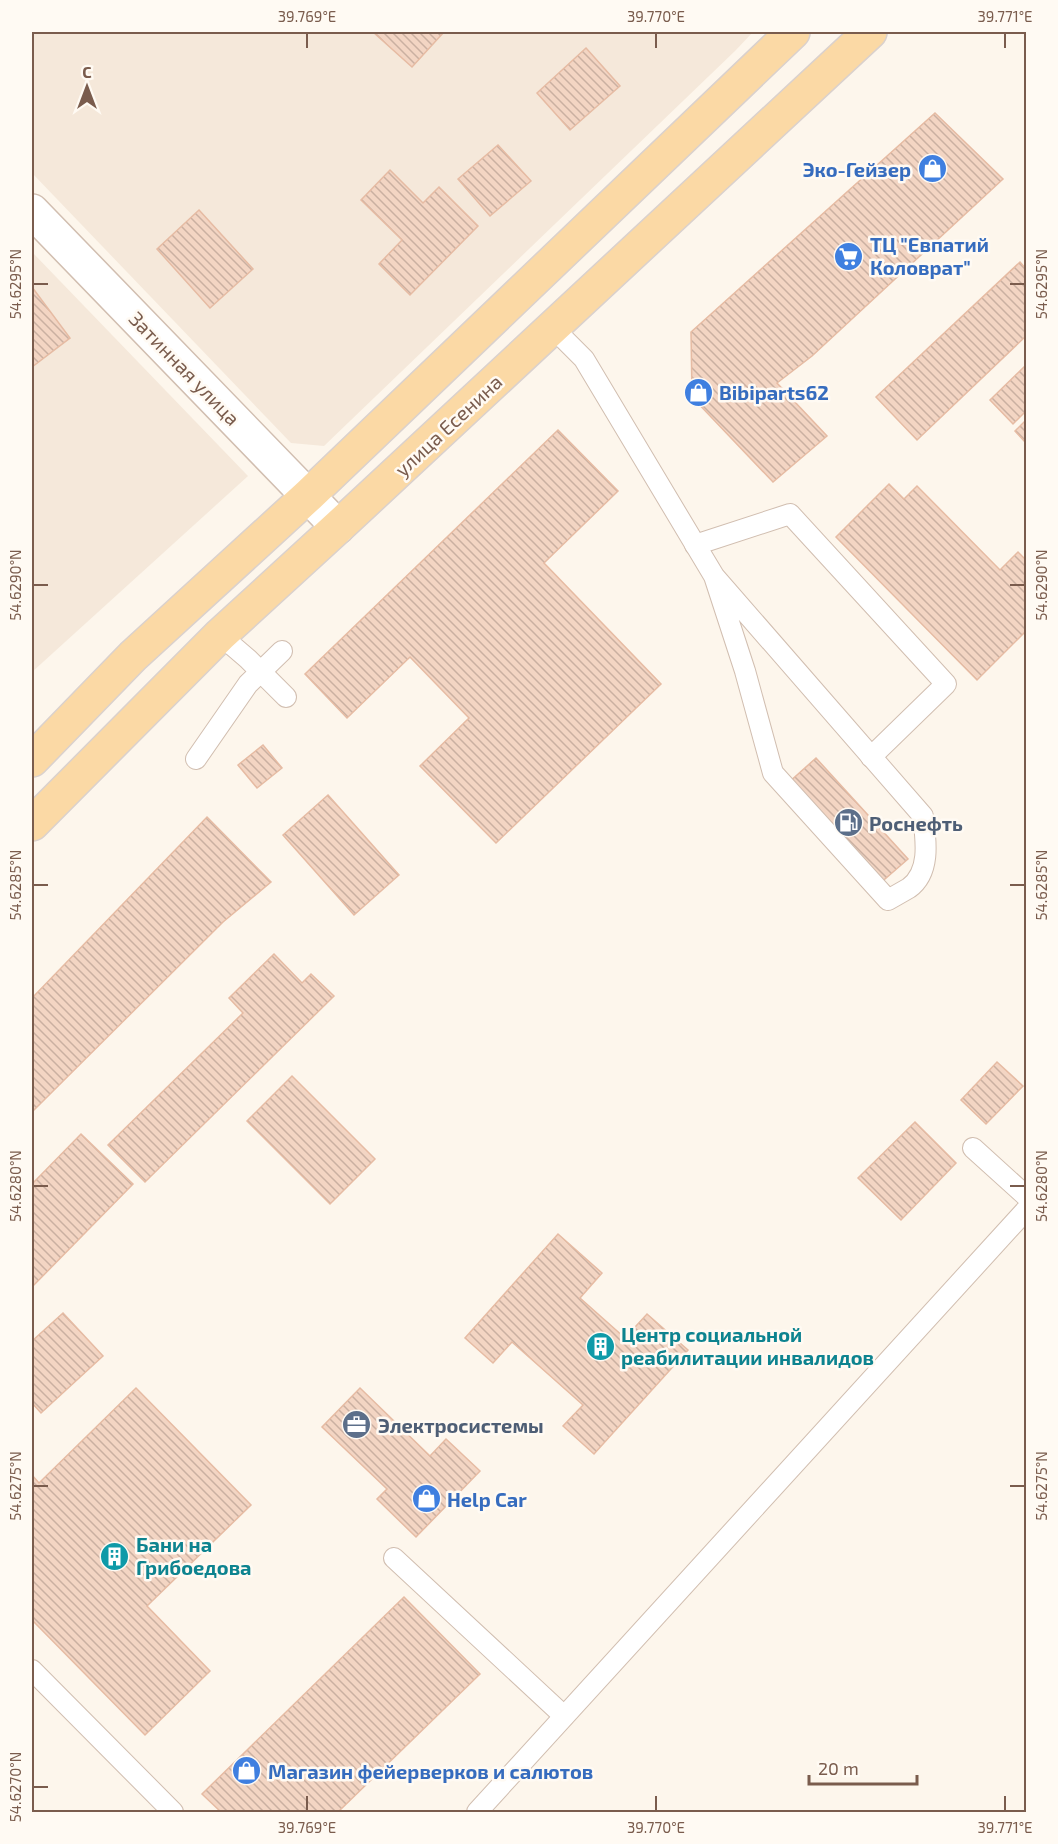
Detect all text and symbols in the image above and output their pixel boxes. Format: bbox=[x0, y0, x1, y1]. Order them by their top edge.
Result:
text: 39.769°E bbox=[278, 7, 336, 25]
text: 39.770°E bbox=[627, 7, 685, 25]
text: 39.771°E bbox=[978, 7, 1033, 25]
north arrow bbox=[57, 57, 117, 117]
text: С bbox=[82, 62, 92, 81]
shop icon: Эко-Гейзер bbox=[916, 153, 948, 185]
place label: Эко-Гейзер bbox=[803, 157, 911, 181]
place label: ТЦ "Евпатий Коловрат" bbox=[870, 232, 989, 279]
supermarket icon: ТЦ "Евпатий Коловрат" bbox=[833, 240, 865, 272]
text: 54.6295°N bbox=[6, 249, 24, 319]
text: 54.6295°N bbox=[1032, 249, 1050, 319]
street label: Затинная улица bbox=[124, 306, 245, 431]
street label: улица Есенина bbox=[389, 369, 507, 482]
shop icon: Bibiparts62 bbox=[682, 376, 714, 408]
place label: Bibiparts62 bbox=[719, 380, 829, 404]
text: 54.6290°N bbox=[6, 549, 24, 621]
text: 54.6290°N bbox=[1032, 549, 1050, 621]
fuel station icon: Роснефть bbox=[832, 807, 864, 839]
place label: Роснефть bbox=[869, 811, 963, 835]
text: 54.6285°N bbox=[6, 850, 24, 920]
text: 54.6285°N bbox=[1032, 850, 1050, 920]
text: 54.6280°N bbox=[6, 1150, 24, 1222]
text: 54.6280°N bbox=[1032, 1150, 1050, 1222]
place label: Центр социальной реабилитации инвалидов bbox=[621, 1322, 874, 1369]
building icon: Центр социальной реабилитации инвалидов bbox=[584, 1330, 616, 1362]
office icon: Электросистемы bbox=[341, 1409, 373, 1441]
place label: Электросистемы bbox=[378, 1413, 544, 1437]
text: 54.6275°N bbox=[6, 1451, 24, 1521]
text: 54.6275°N bbox=[1032, 1451, 1050, 1521]
shop icon: Help Car bbox=[410, 1483, 442, 1515]
place label: Help Car bbox=[447, 1487, 527, 1511]
place label: Бани на Грибоедова bbox=[136, 1532, 252, 1579]
building icon: Бани на Грибоедова bbox=[99, 1540, 131, 1572]
scale bar bbox=[809, 1748, 917, 1786]
text: 54.6270°N bbox=[6, 1752, 24, 1822]
shop icon: Магазин фейерверков и салютов bbox=[231, 1755, 263, 1787]
text: 20 m bbox=[818, 1757, 859, 1779]
place label: Магазин фейерверков и салютов bbox=[268, 1759, 593, 1783]
text: 39.769°E bbox=[278, 1818, 336, 1836]
text: 39.770°E bbox=[627, 1818, 685, 1836]
text: 39.771°E bbox=[978, 1818, 1033, 1836]

